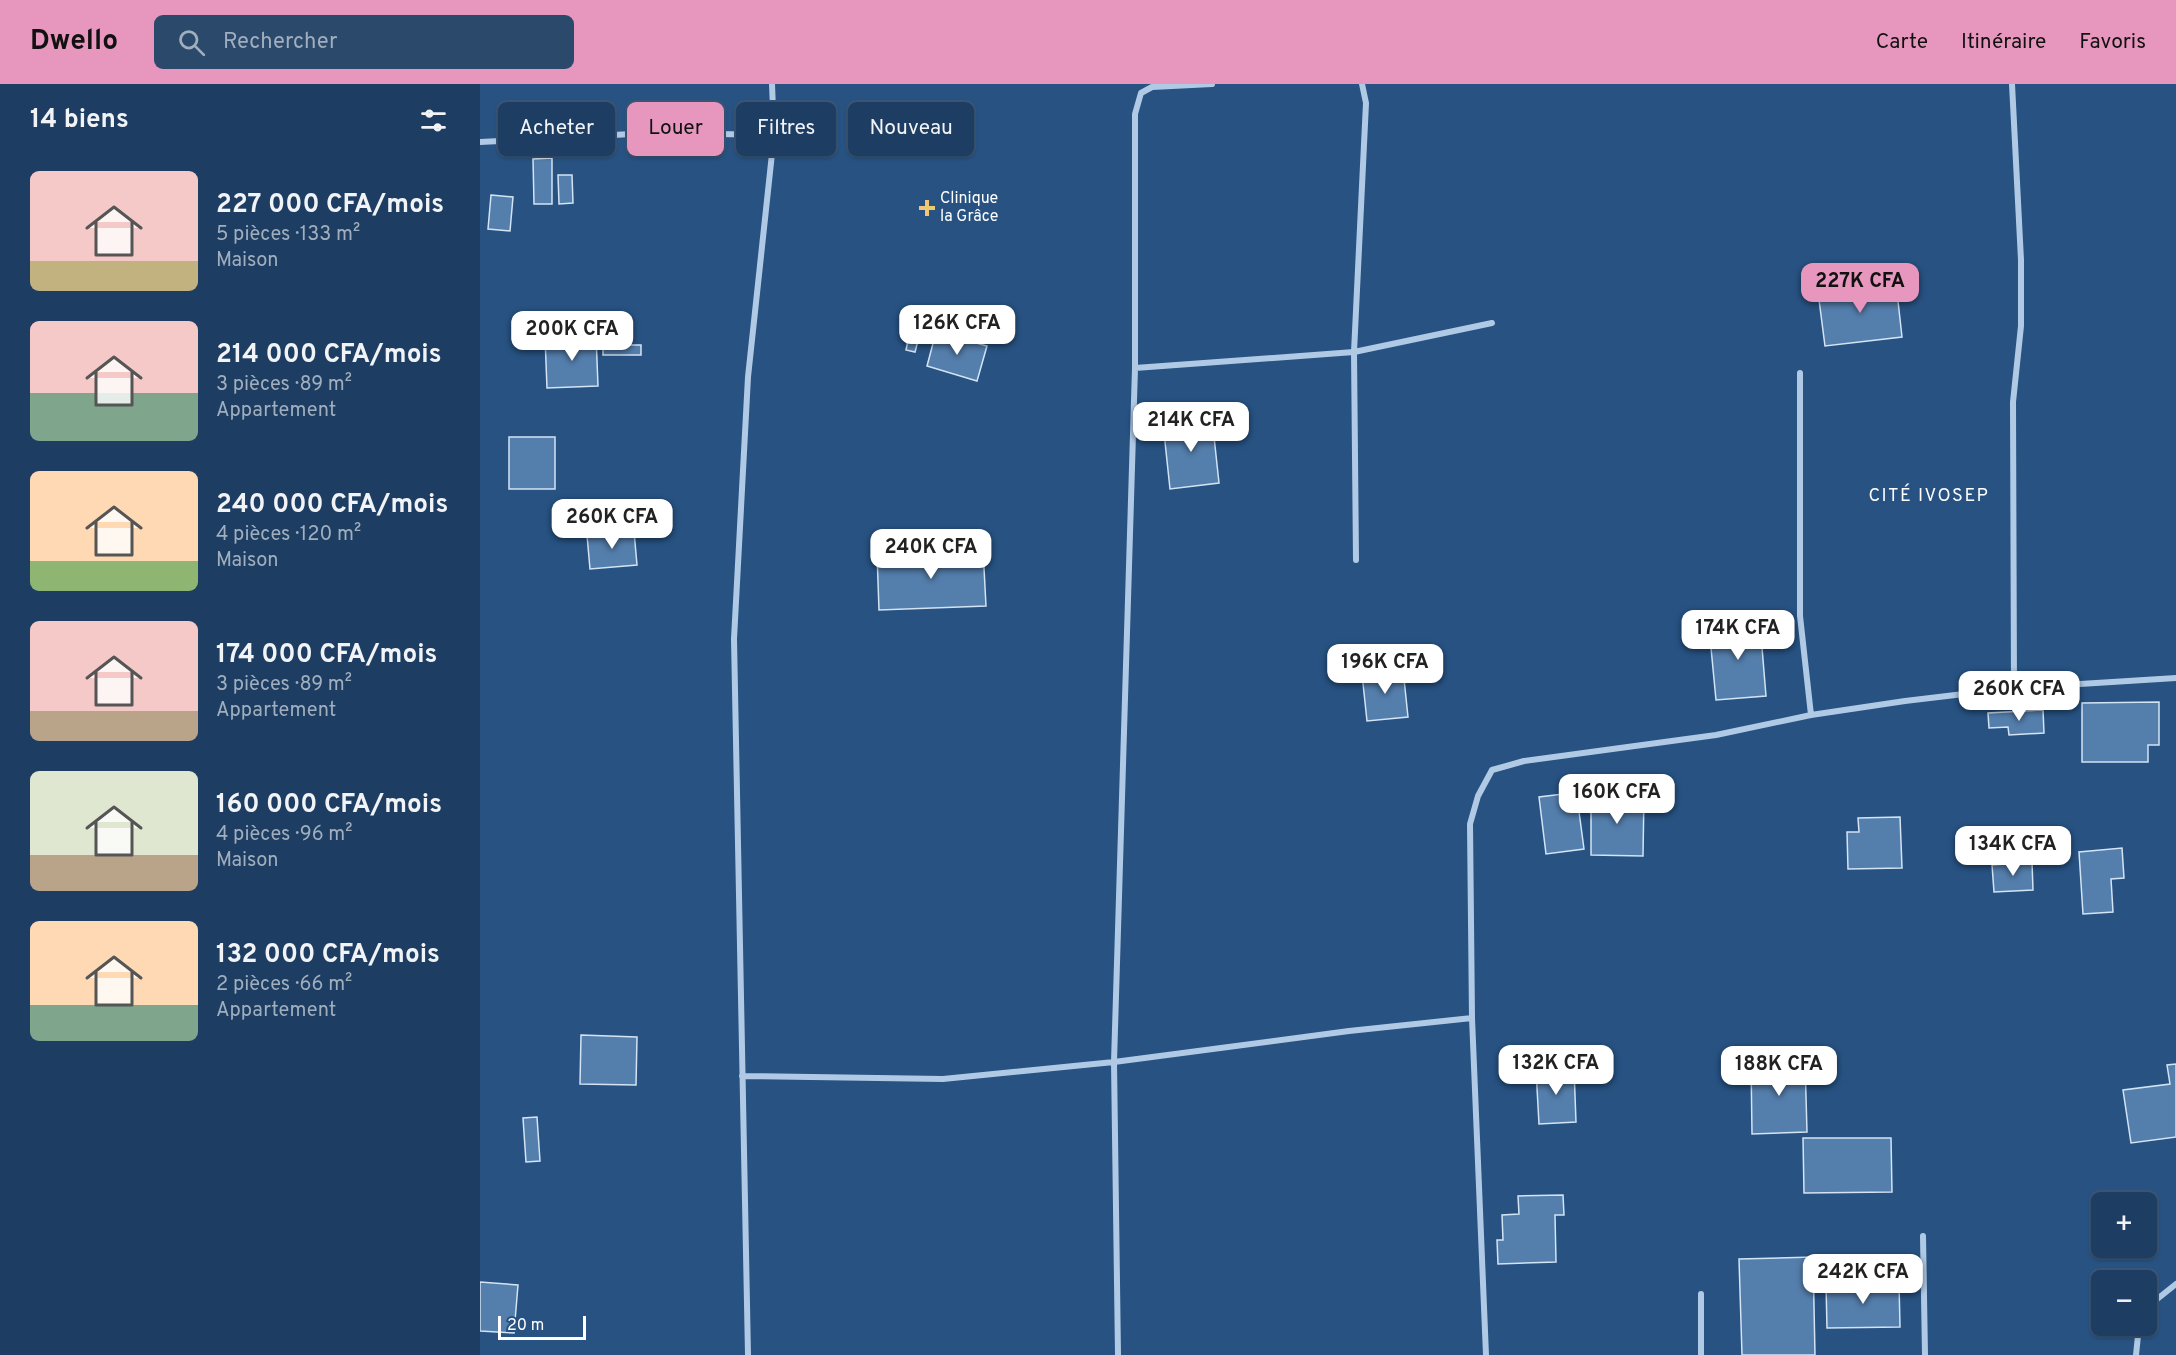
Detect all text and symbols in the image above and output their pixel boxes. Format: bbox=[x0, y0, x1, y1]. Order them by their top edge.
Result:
search box bbox=[154, 15, 574, 69]
text: Dwello bbox=[30, 24, 118, 60]
icon: search bbox=[175, 26, 208, 59]
text: Rechercher bbox=[223, 29, 337, 56]
text: Carte bbox=[1876, 29, 1928, 56]
text: Itinéraire bbox=[1961, 29, 2046, 56]
text: Favoris bbox=[2079, 29, 2146, 56]
chip: Acheter bbox=[498, 102, 615, 156]
chip: Louer bbox=[627, 102, 724, 156]
chip: Filtres bbox=[736, 102, 836, 156]
chip: Nouveau bbox=[848, 102, 974, 156]
text: 14 biens bbox=[30, 104, 129, 137]
icon: filters bbox=[417, 104, 450, 137]
text: 227 000 CFA/mois bbox=[216, 189, 444, 222]
place label: Clinique la Grâce bbox=[940, 189, 998, 227]
icon: home bbox=[78, 195, 150, 267]
marker: Clinique la Grâce bbox=[918, 199, 936, 217]
text: 5 pièces · 133 m² bbox=[216, 222, 360, 248]
text: Maison bbox=[216, 248, 279, 274]
pin: 227K CFA bbox=[1798, 263, 1922, 314]
text: 227K CFA bbox=[1815, 269, 1905, 295]
pin: 126K CFA bbox=[895, 305, 1019, 356]
pin: 200K CFA bbox=[510, 311, 634, 362]
text: 126K CFA bbox=[913, 311, 1001, 337]
text: 200K CFA bbox=[525, 317, 619, 343]
text: 214 000 CFA/mois bbox=[216, 339, 442, 372]
icon: home bbox=[78, 345, 150, 417]
text: 3 pièces · 89 m² bbox=[216, 372, 352, 398]
text: Appartement bbox=[216, 398, 336, 424]
pin: 214K CFA bbox=[1129, 402, 1253, 453]
text: 214K CFA bbox=[1147, 408, 1235, 434]
district label: CITÉ IVOSEP bbox=[1869, 483, 1989, 508]
text: 240 000 CFA/mois bbox=[216, 489, 448, 522]
icon: home bbox=[78, 495, 150, 567]
pin: 260K CFA bbox=[550, 499, 674, 550]
text: 260K CFA bbox=[566, 505, 658, 531]
text: 4 pièces · 120 m² bbox=[216, 522, 361, 548]
pin: 240K CFA bbox=[869, 529, 993, 580]
text: 240K CFA bbox=[884, 535, 978, 561]
text: Maison bbox=[216, 548, 279, 574]
pin: 174K CFA bbox=[1676, 610, 1800, 661]
text: 174K CFA bbox=[1696, 616, 1780, 642]
text: 174 000 CFA/mois bbox=[216, 639, 437, 672]
pin: 196K CFA bbox=[1323, 644, 1447, 695]
icon: home bbox=[78, 645, 150, 717]
text: 196K CFA bbox=[1341, 650, 1429, 676]
pin: 260K CFA bbox=[1957, 671, 2081, 722]
text: 3 pièces · 89 m² bbox=[216, 672, 352, 698]
text: 260K CFA bbox=[1973, 677, 2065, 703]
text: Appartement bbox=[216, 698, 336, 724]
pin: 160K CFA bbox=[1555, 774, 1679, 825]
text: 160K CFA bbox=[1573, 780, 1661, 806]
text: 160 000 CFA/mois bbox=[216, 789, 442, 822]
icon: home bbox=[78, 795, 150, 867]
text: 4 pièces · 96 m² bbox=[216, 822, 353, 848]
pin: 134K CFA bbox=[1951, 826, 2075, 877]
text: 134K CFA bbox=[1969, 832, 2057, 858]
text: Maison bbox=[216, 848, 279, 874]
text: 132 000 CFA/mois bbox=[216, 939, 440, 972]
icon: home bbox=[78, 945, 150, 1017]
text: 2 pièces · 66 m² bbox=[216, 972, 352, 998]
text: Appartement bbox=[216, 998, 336, 1024]
pin: 132K CFA bbox=[1494, 1045, 1618, 1096]
pin: 188K CFA bbox=[1717, 1046, 1841, 1097]
text: 132K CFA bbox=[1513, 1051, 1599, 1077]
text: 188K CFA bbox=[1735, 1052, 1823, 1078]
map controls bbox=[2091, 1192, 2157, 1336]
button: + bbox=[2091, 1192, 2157, 1258]
pin: 242K CFA bbox=[1801, 1254, 1925, 1305]
text: 242K CFA bbox=[1817, 1260, 1909, 1286]
button: − bbox=[2091, 1270, 2157, 1336]
scale bar bbox=[498, 1313, 586, 1340]
text: 20 m bbox=[507, 1316, 544, 1336]

